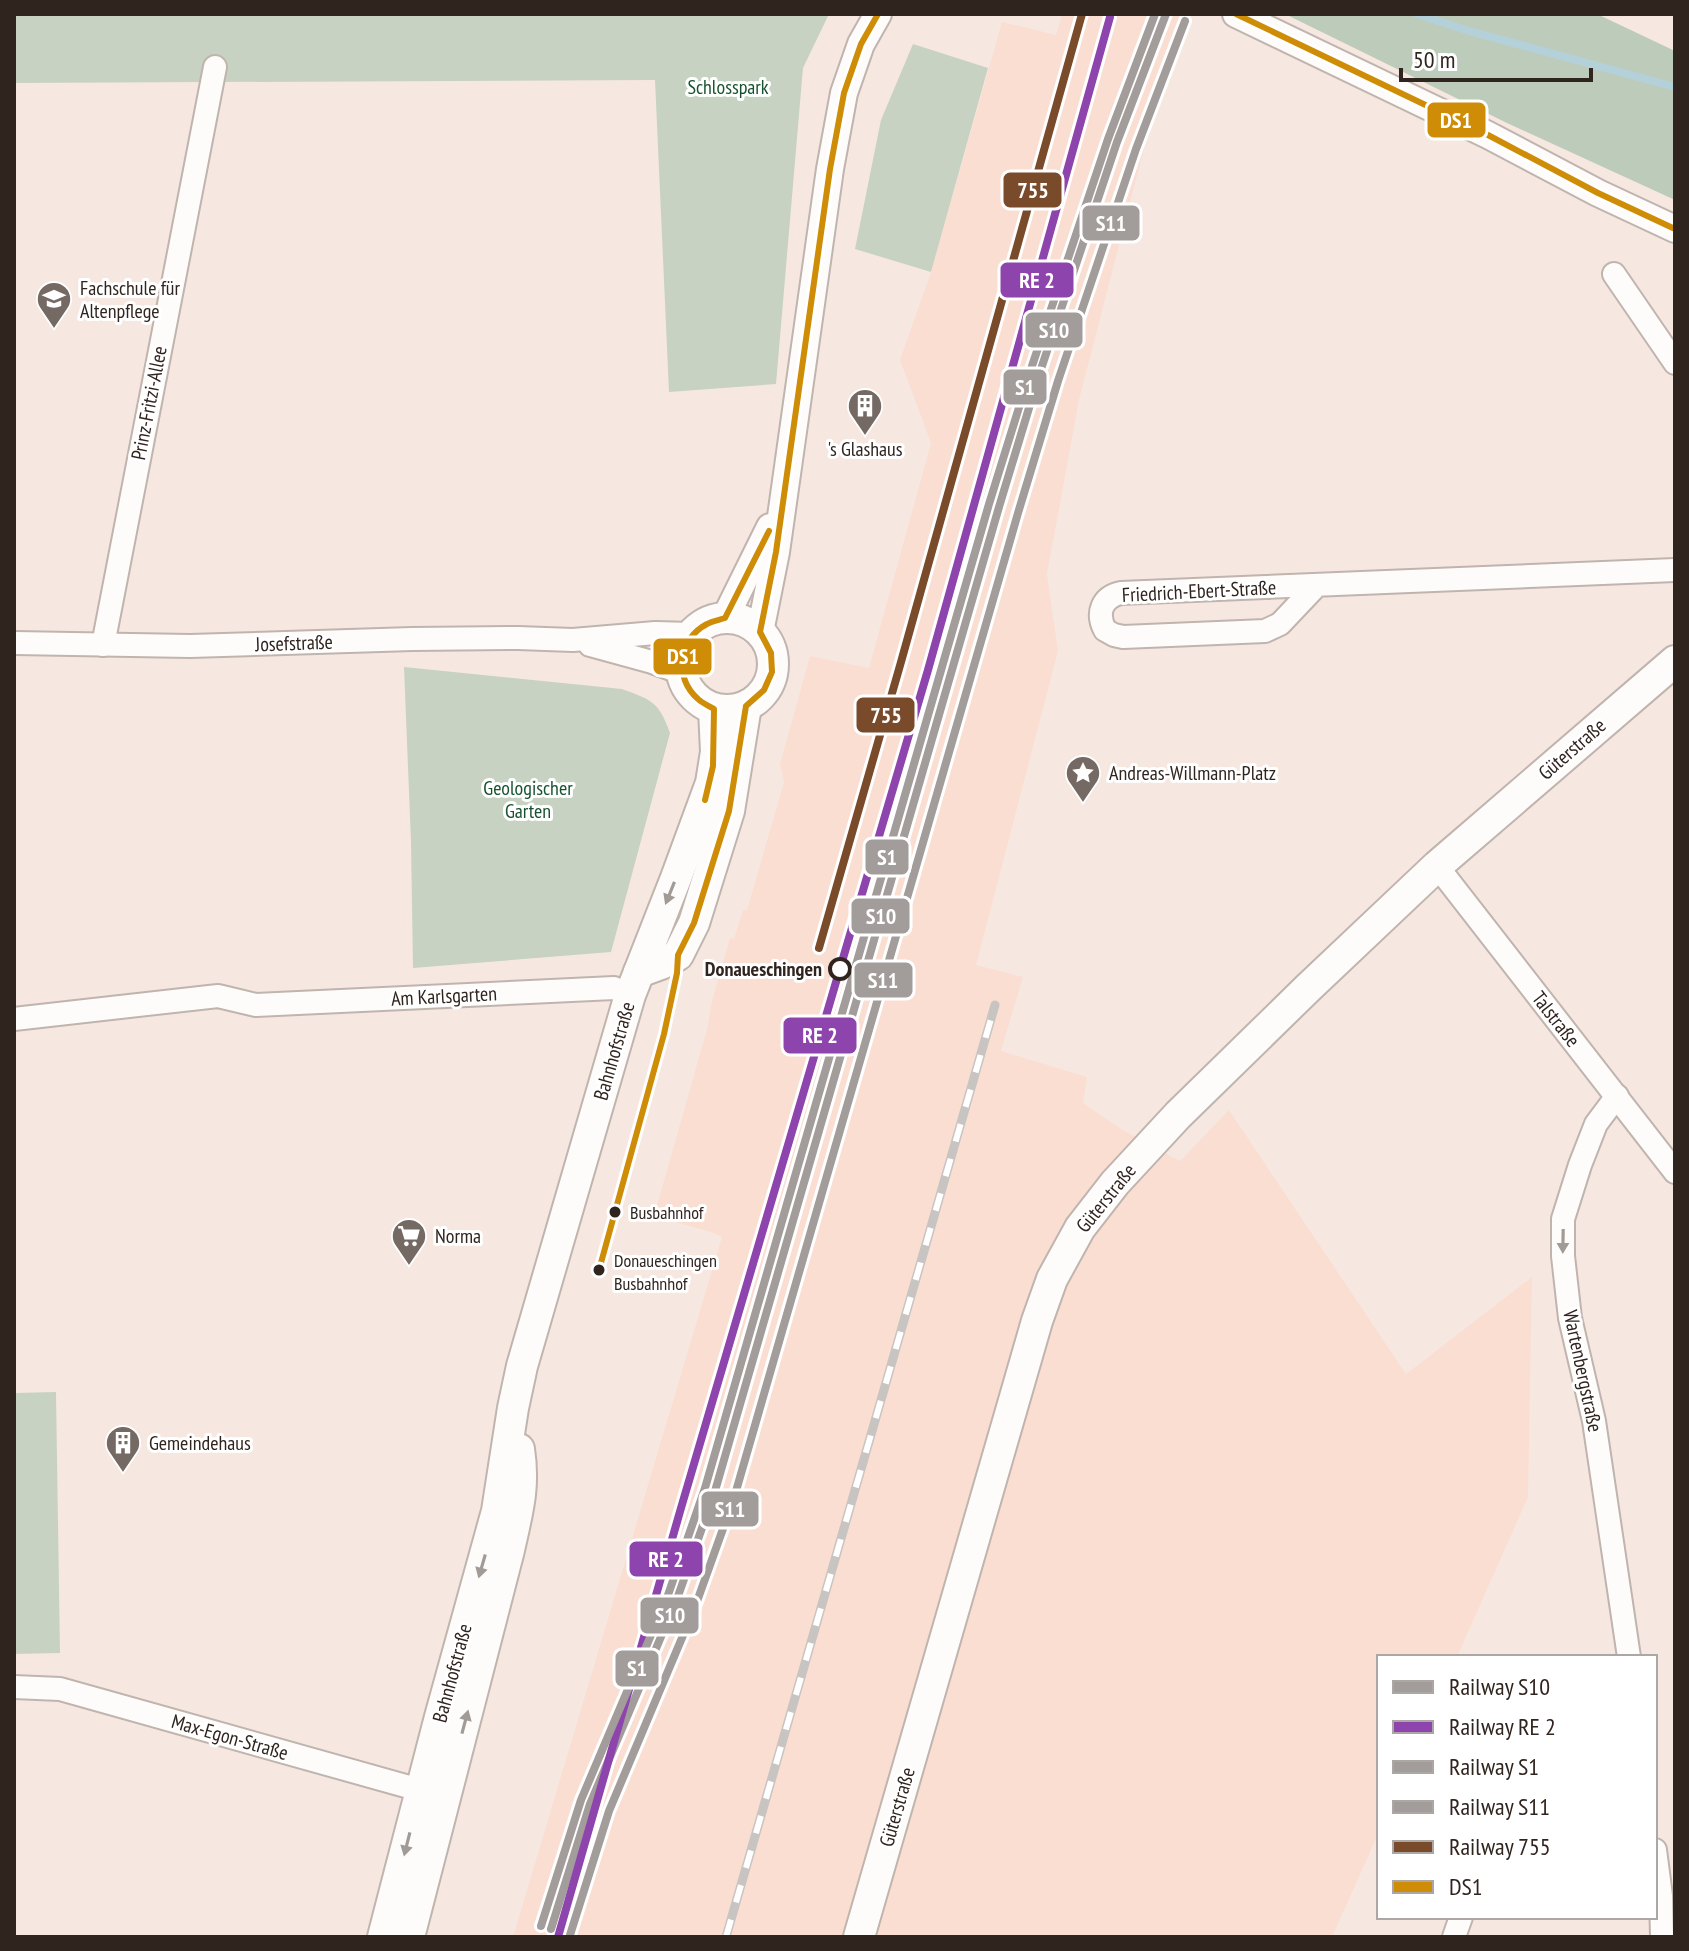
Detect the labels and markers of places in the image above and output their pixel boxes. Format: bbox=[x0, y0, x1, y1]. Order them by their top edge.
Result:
place label: Fachschule für Altenpflege bbox=[80, 275, 181, 324]
school or university icon: Fachschule für Altenpflege bbox=[35, 280, 73, 330]
building icon: 's Glashaus bbox=[846, 387, 884, 437]
place label: 's Glashaus bbox=[827, 436, 903, 462]
place icon: Andreas-Willmann-Platz bbox=[1064, 754, 1102, 804]
place label: Andreas-Willmann-Platz bbox=[1109, 760, 1276, 786]
place label: Donaueschingen bbox=[705, 956, 822, 982]
marker: Donaueschingen bbox=[829, 958, 851, 980]
place label: Busbahnhof bbox=[630, 1201, 705, 1224]
marker: Busbahnhof bbox=[607, 1204, 623, 1220]
supermarket icon: Norma bbox=[390, 1217, 428, 1267]
place label: Norma bbox=[435, 1223, 481, 1249]
place label: Donaueschingen Busbahnhof bbox=[614, 1249, 717, 1295]
marker: Donaueschingen Busbahnhof bbox=[591, 1262, 607, 1278]
building icon: Gemeindehaus bbox=[104, 1424, 142, 1474]
place label: Gemeindehaus bbox=[149, 1430, 251, 1456]

